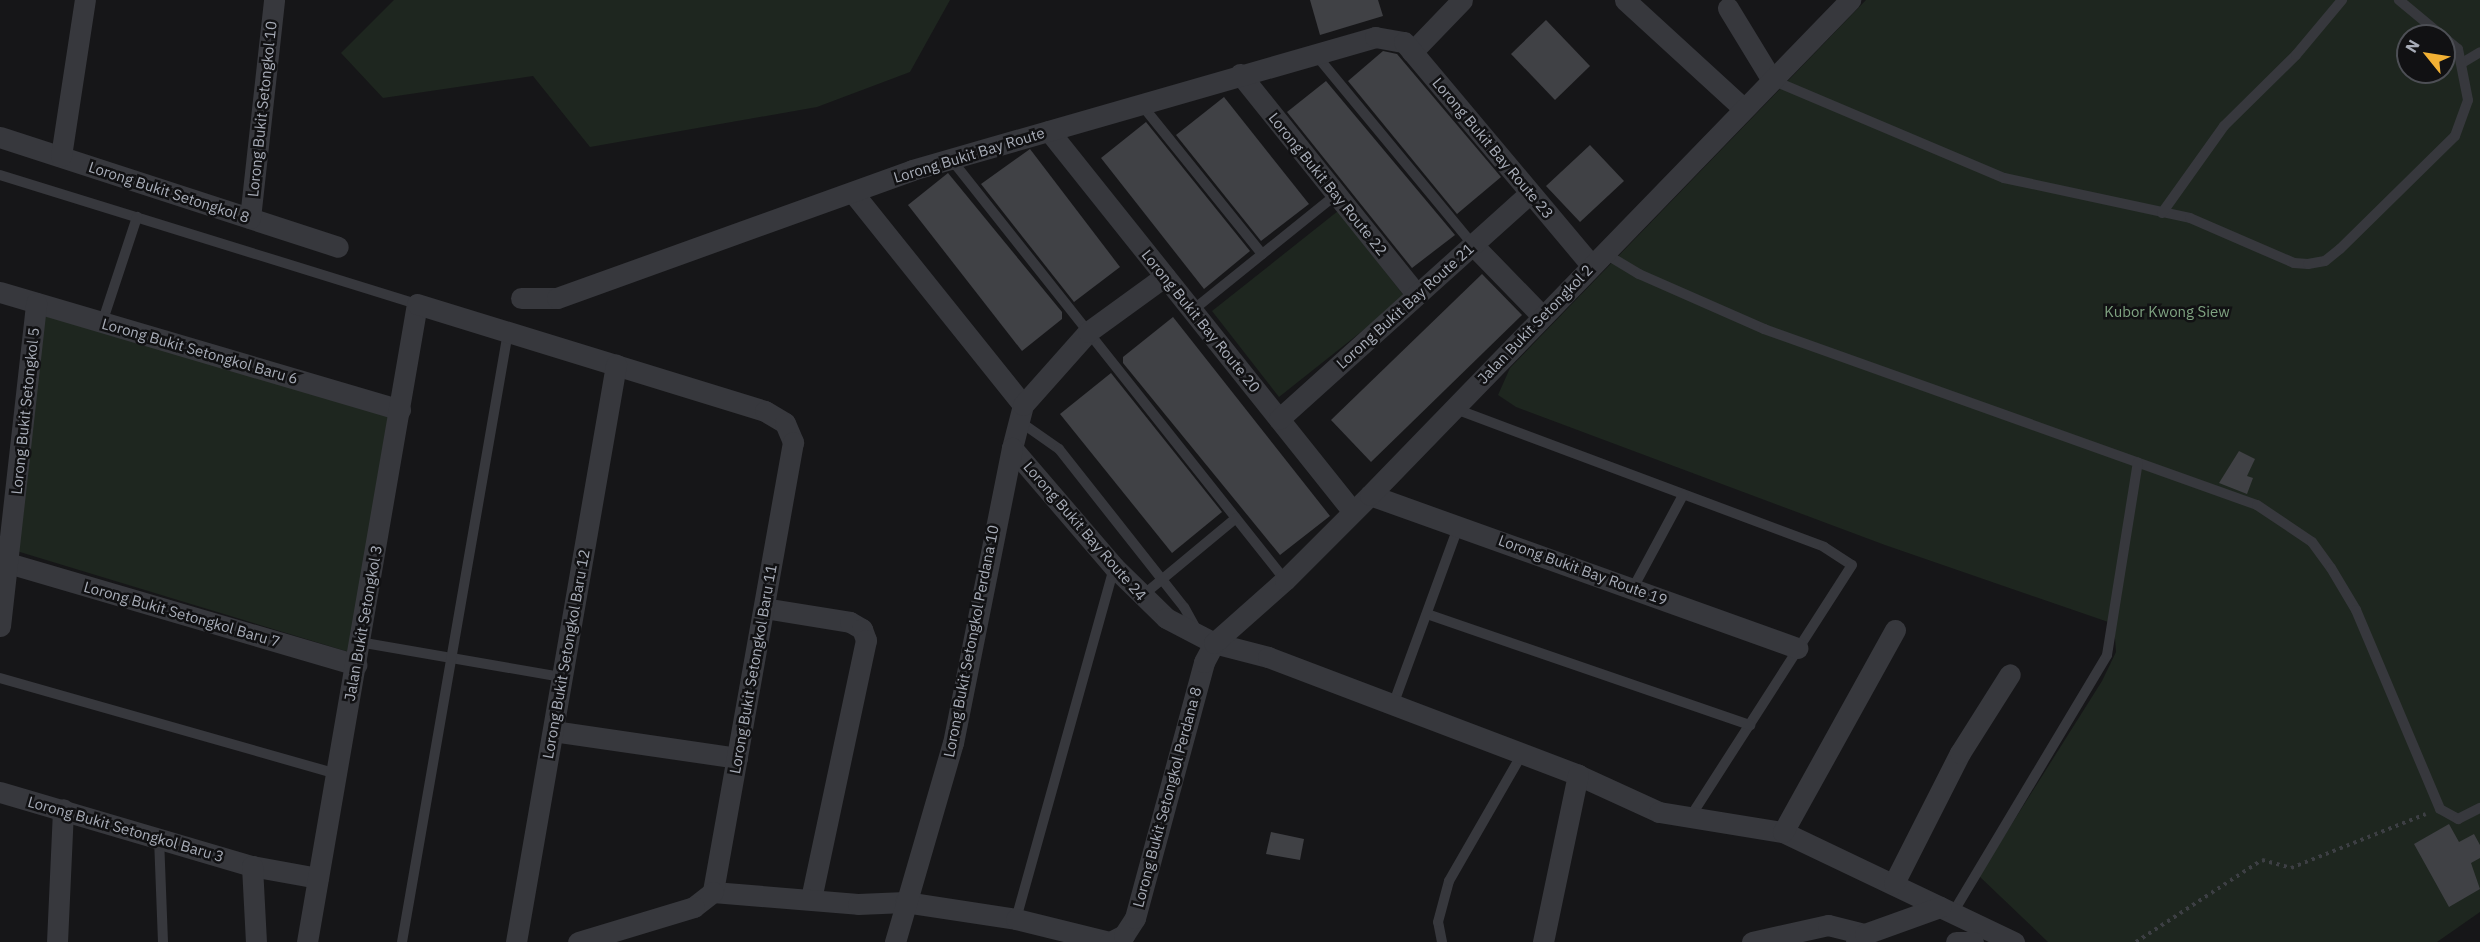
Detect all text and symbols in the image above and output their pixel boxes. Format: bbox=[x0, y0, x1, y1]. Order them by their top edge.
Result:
street label: Lorong Bukit Setongkol 10 bbox=[244, 20, 280, 198]
north arrow bbox=[2396, 24, 2456, 84]
text: N bbox=[2401, 36, 2424, 56]
street label: Lorong Bukit Bay Route 23 bbox=[1429, 74, 1557, 222]
street label: Lorong Bukit Bay Route 22 bbox=[1265, 109, 1391, 259]
street label: Lorong Bukit Bay Route bbox=[891, 123, 1047, 187]
street label: Lorong Bukit Setongkol 8 bbox=[86, 157, 252, 227]
street label: Lorong Bukit Bay Route 21 bbox=[1333, 240, 1477, 372]
street label: Lorong Bukit Bay Route 20 bbox=[1138, 246, 1264, 396]
street label: Jalan Bukit Setongkol 2 bbox=[1474, 261, 1596, 387]
park label: Kubor Kwong Siew bbox=[2104, 303, 2230, 321]
street label: Lorong Bukit Setongkol Baru 6 bbox=[100, 314, 300, 388]
street label: Lorong Bukit Setongkol 5 bbox=[7, 327, 43, 495]
street label: Lorong Bukit Bay Route 24 bbox=[1020, 458, 1150, 604]
street label: Lorong Bukit Setongkol Perdana 10 bbox=[940, 523, 1002, 759]
street label: Lorong Bukit Bay Route 19 bbox=[1496, 531, 1670, 609]
street label: Jalan Bukit Setongkol 3 bbox=[340, 544, 386, 702]
street label: Lorong Bukit Setongkol Baru 12 bbox=[539, 548, 593, 760]
street label: Lorong Bukit Setongkol Baru 11 bbox=[726, 563, 780, 775]
street label: Lorong Bukit Setongkol Baru 7 bbox=[82, 577, 282, 651]
street label: Lorong Bukit Setongkol Perdana 8 bbox=[1129, 685, 1205, 909]
street label: Lorong Bukit Setongkol Baru 3 bbox=[26, 792, 226, 866]

